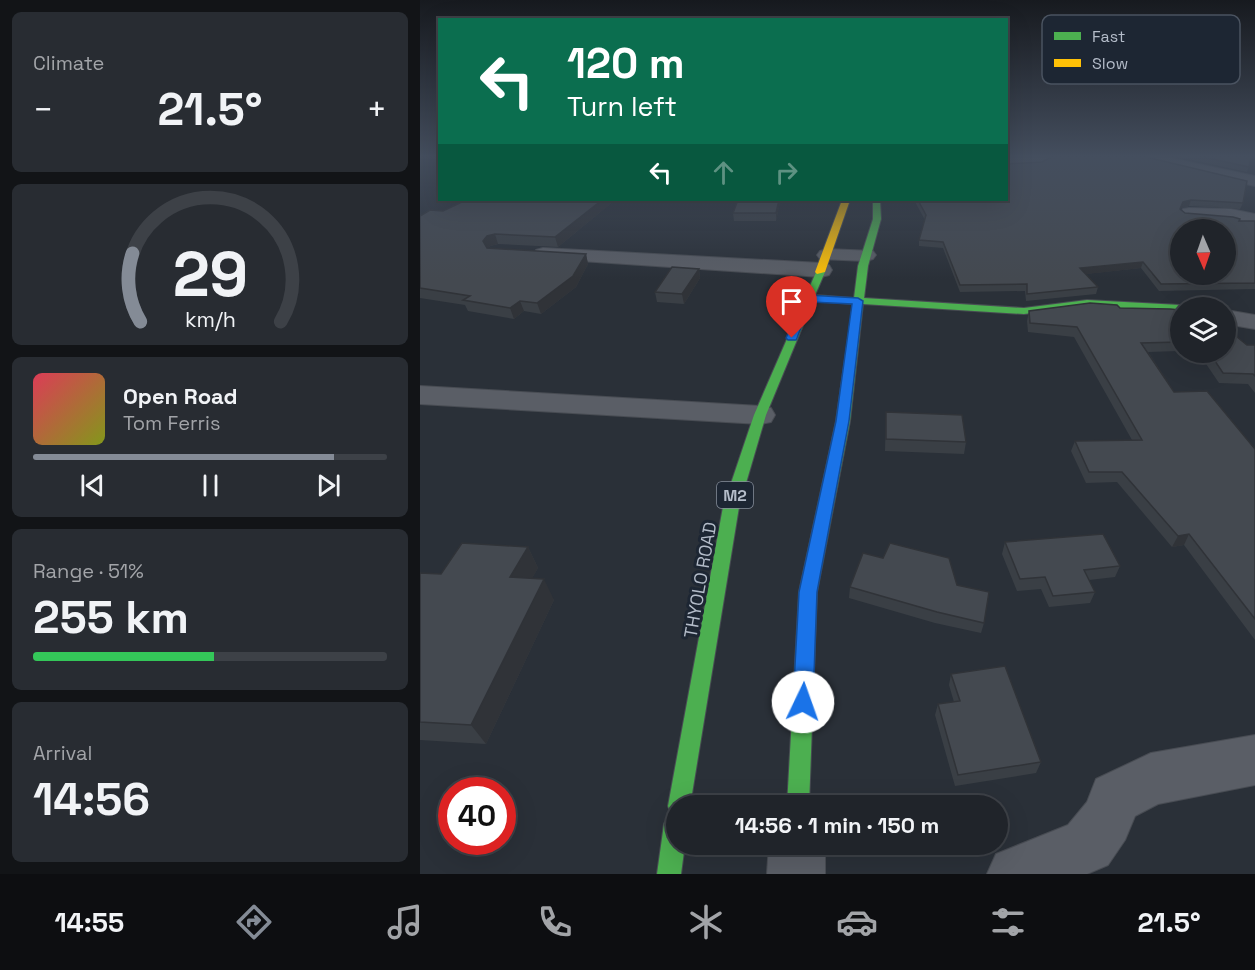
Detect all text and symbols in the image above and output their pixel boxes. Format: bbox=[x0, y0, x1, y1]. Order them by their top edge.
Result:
legend bbox=[1042, 15, 1240, 84]
text: Fast bbox=[1092, 26, 1125, 47]
text: 120 m bbox=[567, 37, 685, 90]
icon: left bbox=[468, 42, 546, 120]
text: Climate bbox=[33, 50, 104, 76]
text: Slow bbox=[1092, 53, 1128, 74]
text: 21.5° bbox=[157, 81, 263, 138]
text: − bbox=[33, 89, 53, 131]
text: + bbox=[367, 89, 387, 131]
text: Turn left bbox=[567, 89, 677, 124]
icon: left bbox=[644, 156, 677, 189]
icon: ahead bbox=[707, 156, 740, 189]
icon: right bbox=[770, 156, 803, 189]
north arrow bbox=[1170, 219, 1236, 285]
map controls bbox=[1170, 219, 1236, 363]
text: 29 bbox=[172, 235, 248, 314]
pin bbox=[766, 276, 817, 338]
icon: arrive bbox=[775, 285, 808, 318]
button: layers bbox=[1170, 297, 1236, 363]
text: km/h bbox=[184, 306, 236, 333]
text: Open Road bbox=[123, 382, 238, 410]
text: Tom Ferris bbox=[123, 410, 221, 436]
icon: previous bbox=[76, 469, 109, 502]
icon: pause bbox=[194, 469, 227, 502]
icon: next bbox=[312, 469, 345, 502]
road number: M2 bbox=[717, 482, 753, 508]
street label: THYOLO ROAD bbox=[678, 520, 722, 640]
text: Range · 51% bbox=[33, 558, 144, 584]
text: 255 km bbox=[33, 589, 189, 646]
position arrow bbox=[771, 670, 835, 734]
text: Arrival bbox=[33, 740, 92, 766]
text: 14:56 bbox=[33, 771, 150, 828]
speed limit sign: 40 bbox=[438, 777, 516, 855]
text: 14:56 · 1 min · 150 m bbox=[735, 811, 939, 839]
icon: directions bbox=[233, 901, 275, 943]
icon: music bbox=[384, 901, 426, 943]
icon: phone bbox=[534, 901, 576, 943]
icon: climate bbox=[685, 901, 727, 943]
icon: car bbox=[836, 901, 878, 943]
icon: filters bbox=[987, 901, 1029, 943]
text: 14:55 bbox=[54, 905, 124, 940]
text: 21.5° bbox=[1137, 905, 1201, 940]

